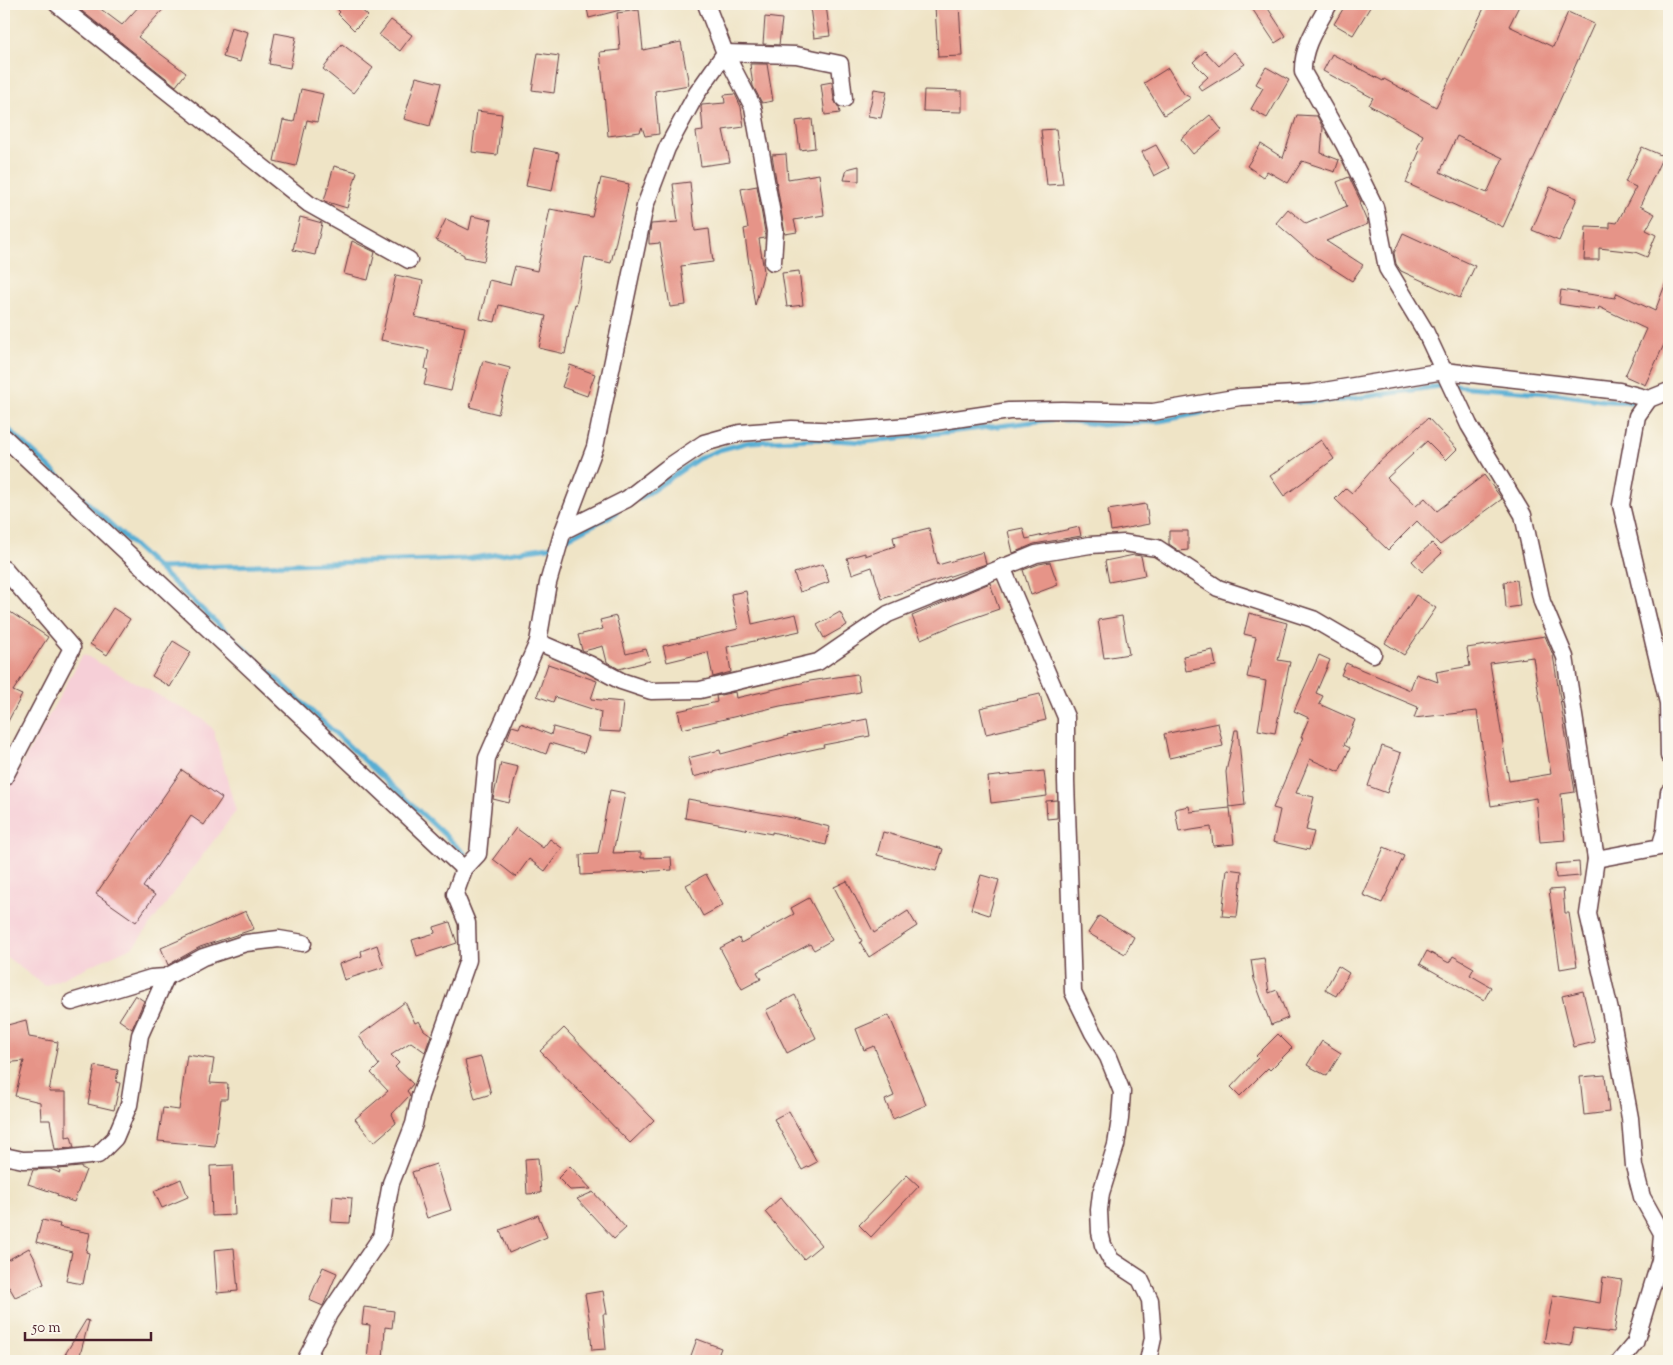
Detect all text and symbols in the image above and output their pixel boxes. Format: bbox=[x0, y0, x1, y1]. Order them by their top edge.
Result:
scale bar bbox=[25, 1310, 151, 1342]
text: 50 m bbox=[31, 1318, 61, 1339]

